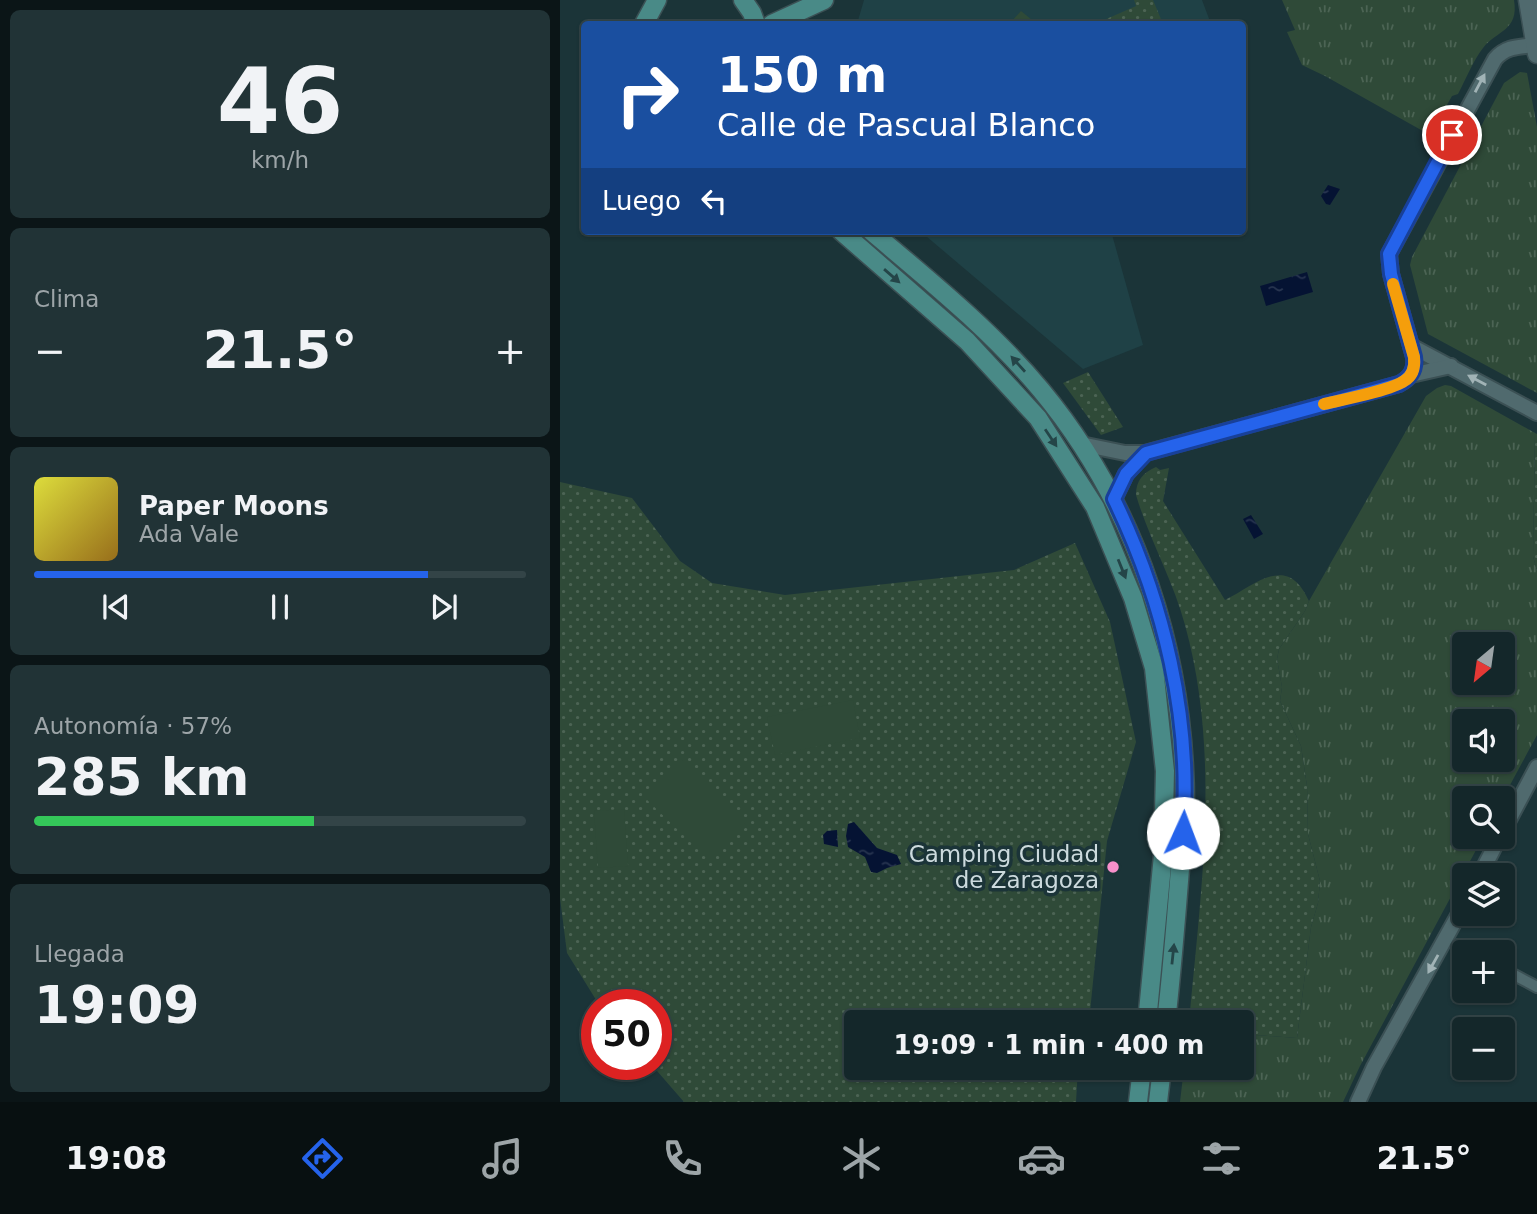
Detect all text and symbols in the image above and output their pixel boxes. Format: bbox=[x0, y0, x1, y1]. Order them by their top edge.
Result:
text: 150 m bbox=[717, 47, 887, 104]
text: 46 bbox=[217, 49, 343, 154]
icon: right bbox=[602, 49, 693, 140]
one-way arrow bbox=[1474, 73, 1486, 93]
pin bbox=[1422, 105, 1482, 165]
text: Calle de Pascual Blanco bbox=[717, 106, 1095, 144]
icon: arrive bbox=[1433, 116, 1471, 154]
text: km/h bbox=[251, 147, 309, 173]
icon: left bbox=[695, 182, 733, 220]
text: Luego bbox=[602, 186, 681, 216]
one-way arrow bbox=[883, 268, 901, 284]
text: Clima bbox=[34, 286, 99, 312]
text: 21.5° bbox=[203, 320, 357, 380]
text: − bbox=[34, 329, 66, 373]
text: + bbox=[494, 329, 526, 373]
one-way arrow bbox=[1010, 355, 1026, 373]
one-way arrow bbox=[1467, 374, 1487, 386]
one-way arrow bbox=[1044, 429, 1058, 447]
text: Paper Moons bbox=[139, 491, 329, 521]
text: Ada Vale bbox=[139, 521, 239, 547]
one-way arrow bbox=[1117, 559, 1128, 580]
icon: previous bbox=[97, 588, 135, 626]
icon: pause bbox=[261, 588, 299, 626]
icon: next bbox=[425, 588, 463, 626]
north arrow bbox=[1452, 632, 1516, 695]
map controls bbox=[1452, 632, 1515, 1080]
button: sound bbox=[1452, 709, 1515, 772]
text: Autonomía · 57% bbox=[34, 713, 232, 739]
text: 285 km bbox=[34, 747, 249, 807]
button: search bbox=[1452, 786, 1515, 849]
position arrow bbox=[1146, 796, 1220, 870]
place label: Camping Ciudad de Zaragoza bbox=[909, 841, 1099, 893]
marker: Camping Ciudad de Zaragoza bbox=[1105, 859, 1121, 875]
button: layers bbox=[1452, 863, 1515, 926]
button: + bbox=[1452, 940, 1515, 1003]
text: Llegada bbox=[34, 941, 125, 967]
one-way arrow bbox=[1168, 943, 1179, 965]
one-way arrow bbox=[1427, 954, 1439, 973]
text: 19:09 bbox=[34, 975, 200, 1035]
speed limit sign: 50 bbox=[581, 989, 672, 1080]
button: − bbox=[1452, 1017, 1515, 1080]
text: 19:09 · 1 min · 400 m bbox=[894, 1030, 1204, 1060]
icon: directions bbox=[298, 1134, 347, 1183]
icon: music bbox=[478, 1134, 527, 1183]
icon: phone bbox=[658, 1134, 707, 1183]
icon: climate bbox=[837, 1134, 886, 1183]
icon: car bbox=[1017, 1134, 1066, 1183]
icon: filters bbox=[1197, 1134, 1246, 1183]
text: 19:08 bbox=[65, 1139, 167, 1177]
text: 21.5° bbox=[1377, 1139, 1472, 1177]

